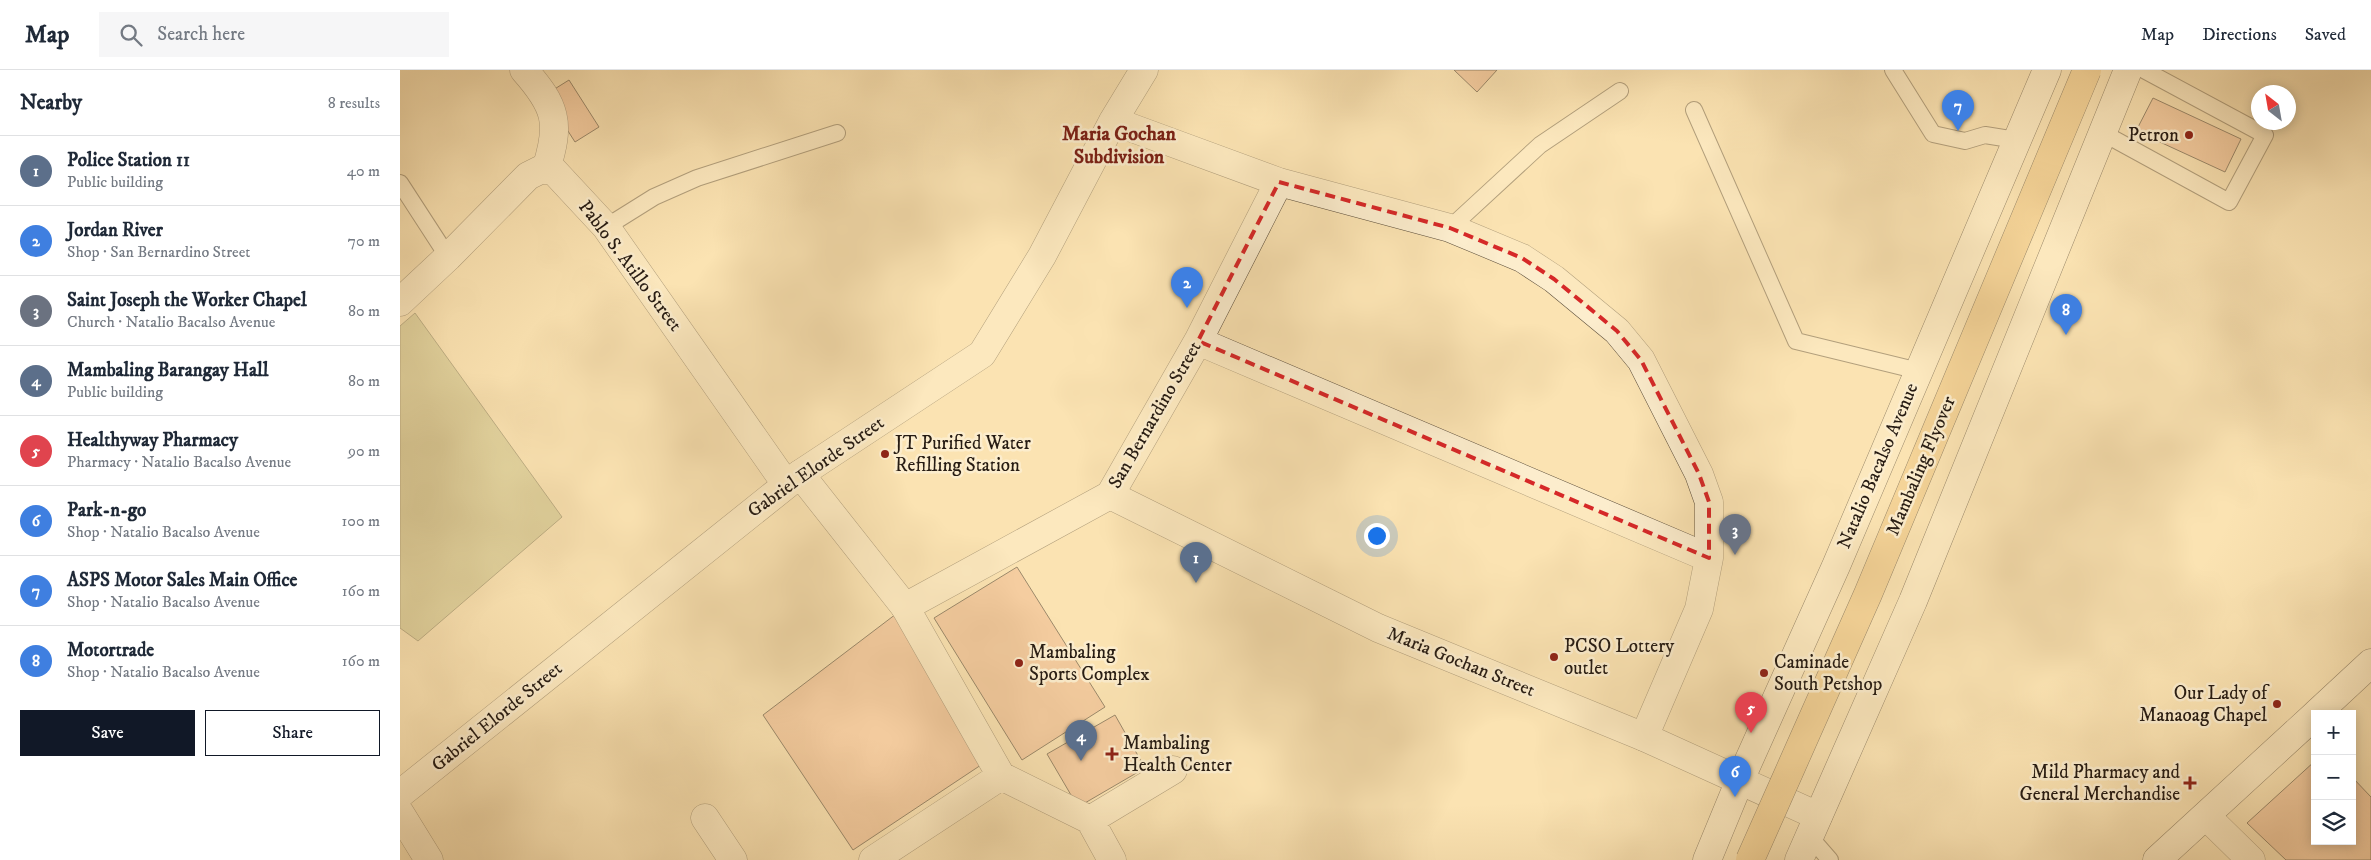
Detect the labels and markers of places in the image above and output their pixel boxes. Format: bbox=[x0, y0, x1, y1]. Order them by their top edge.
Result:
pin: 7 bbox=[1942, 90, 1974, 131]
place label: Petron bbox=[2128, 124, 2179, 147]
marker: Petron bbox=[2183, 129, 2195, 141]
pin: 2 bbox=[1171, 267, 1203, 308]
pin: 8 bbox=[2050, 294, 2082, 335]
place label: JT Purified Water Refilling Station bbox=[893, 432, 1031, 477]
marker: JT Purified Water Refilling Station bbox=[879, 448, 891, 460]
pin: 3 bbox=[1719, 514, 1751, 555]
pin: 1 bbox=[1180, 542, 1212, 583]
place label: PCSO Lottery outlet bbox=[1564, 635, 1675, 680]
place label: Mambaling Sports Complex bbox=[1029, 641, 1150, 686]
marker: PCSO Lottery outlet bbox=[1548, 651, 1560, 663]
place label: Caminade South Petshop bbox=[1774, 651, 1882, 696]
marker: Mambaling Sports Complex bbox=[1013, 657, 1025, 669]
marker: Caminade South Petshop bbox=[1758, 667, 1770, 679]
place label: Our Lady of Manaoag Chapel bbox=[2139, 682, 2270, 727]
pin: 5 bbox=[1735, 692, 1767, 733]
marker: Our Lady of Manaoag Chapel bbox=[2271, 698, 2283, 710]
pin: 4 bbox=[1065, 720, 1097, 761]
place label: Mambaling Health Center bbox=[1123, 732, 1232, 777]
marker: Mambaling Health Center bbox=[1105, 747, 1119, 761]
pin: 6 bbox=[1719, 756, 1751, 797]
place label: Mild Pharmacy and General Merchandise bbox=[2020, 761, 2181, 806]
marker: Mild Pharmacy and General Merchandise bbox=[2184, 777, 2196, 789]

